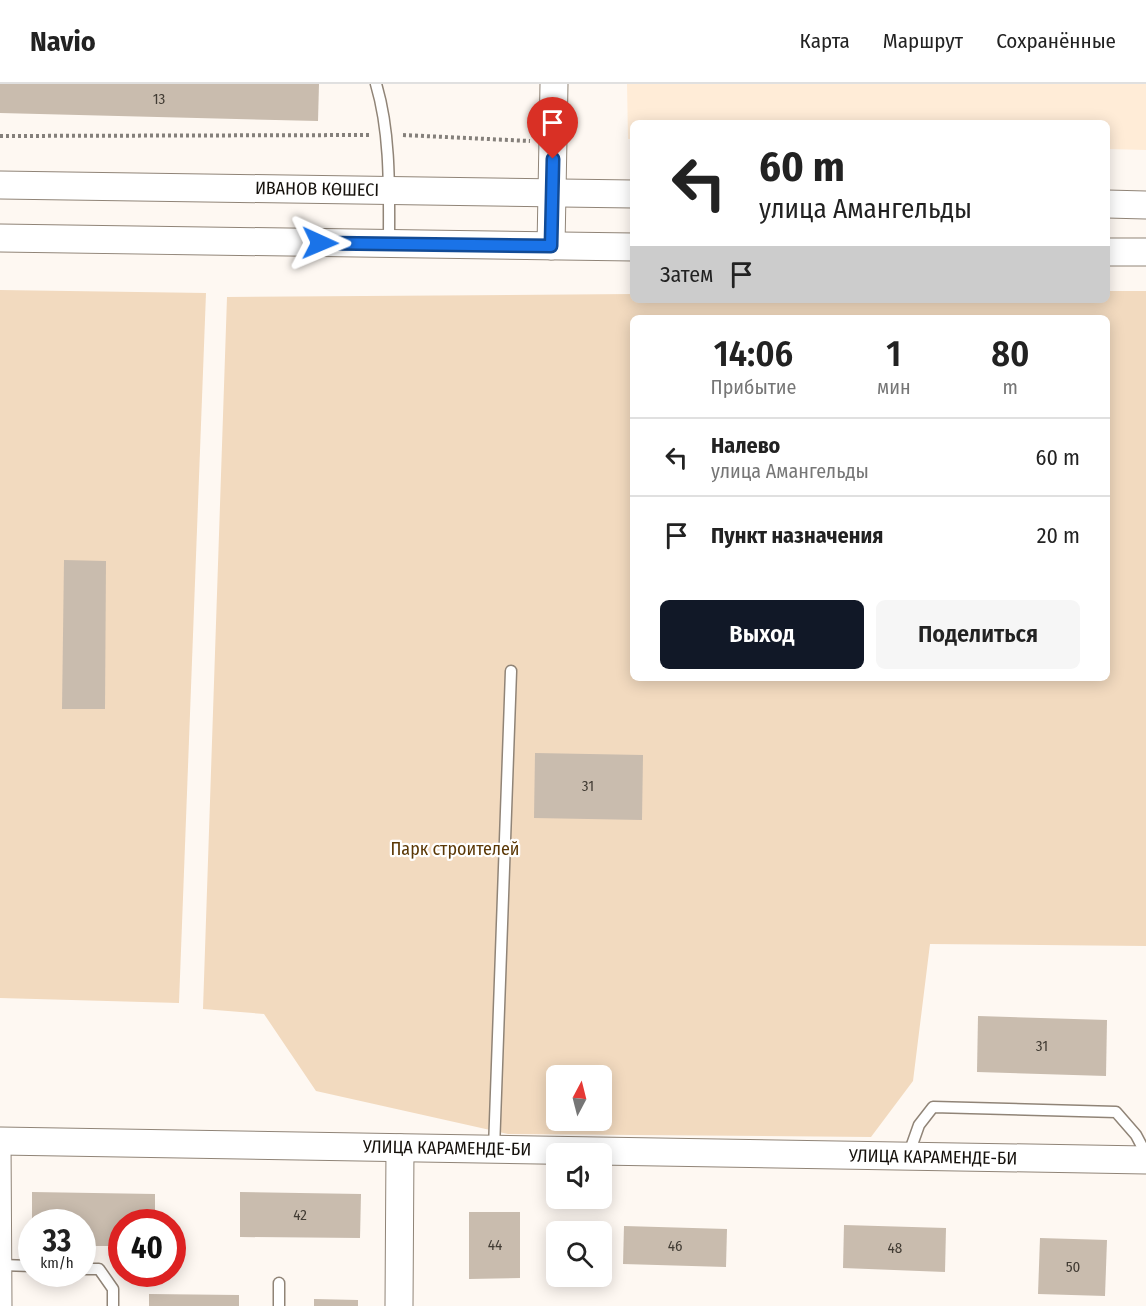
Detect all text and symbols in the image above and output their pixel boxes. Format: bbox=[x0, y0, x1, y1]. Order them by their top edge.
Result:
text: Navio bbox=[30, 25, 96, 58]
text: Карта bbox=[800, 28, 850, 54]
text: Маршрут bbox=[883, 28, 963, 54]
text: Сохранённые bbox=[996, 28, 1116, 54]
house number: 13 bbox=[153, 90, 166, 108]
pin bbox=[527, 97, 578, 159]
icon: arrive bbox=[536, 106, 569, 139]
text: 60 m bbox=[759, 142, 845, 192]
icon: left bbox=[660, 144, 738, 222]
street label: ИВАНОВ КӨШЕСІ bbox=[255, 177, 379, 201]
text: улица Амангельды bbox=[759, 193, 972, 225]
position arrow bbox=[288, 211, 352, 275]
icon: arrive bbox=[725, 258, 758, 291]
text: Затем bbox=[660, 261, 713, 288]
text: 14:06 bbox=[714, 332, 793, 376]
text: 1 bbox=[886, 332, 901, 376]
text: 80 bbox=[991, 332, 1029, 376]
text: Прибытие bbox=[711, 375, 796, 399]
text: мин bbox=[877, 375, 911, 399]
text: m bbox=[1003, 375, 1018, 399]
text: Налево bbox=[711, 432, 780, 459]
icon: left bbox=[660, 441, 693, 474]
text: 60 m bbox=[1036, 444, 1080, 471]
text: улица Амангельды bbox=[711, 459, 869, 483]
icon: arrive bbox=[660, 519, 693, 552]
text: Пункт назначения bbox=[711, 522, 883, 549]
text: 20 m bbox=[1037, 522, 1080, 549]
button: Выход bbox=[660, 600, 864, 669]
button: Поделиться bbox=[876, 600, 1080, 669]
house number: 31 bbox=[582, 777, 594, 795]
park label: Парк строителей bbox=[390, 838, 520, 860]
house number: 31 bbox=[1036, 1037, 1048, 1055]
north arrow bbox=[546, 1065, 612, 1131]
map controls bbox=[546, 1065, 612, 1287]
street label: УЛИЦА КАРАМЕНДЕ-БИ bbox=[362, 1136, 531, 1160]
button: sound bbox=[546, 1143, 612, 1209]
street label: УЛИЦА КАРАМЕНДЕ-БИ bbox=[848, 1145, 1017, 1169]
house number: 42 bbox=[293, 1206, 307, 1224]
speed limit sign: 40 bbox=[108, 1209, 186, 1287]
button: search bbox=[546, 1221, 612, 1287]
text: 33 bbox=[43, 1223, 71, 1259]
house number: 44 bbox=[488, 1236, 502, 1254]
house number: 46 bbox=[668, 1237, 682, 1255]
house number: 48 bbox=[888, 1239, 902, 1257]
text: km/h bbox=[40, 1254, 74, 1272]
house number: 50 bbox=[1066, 1258, 1080, 1276]

